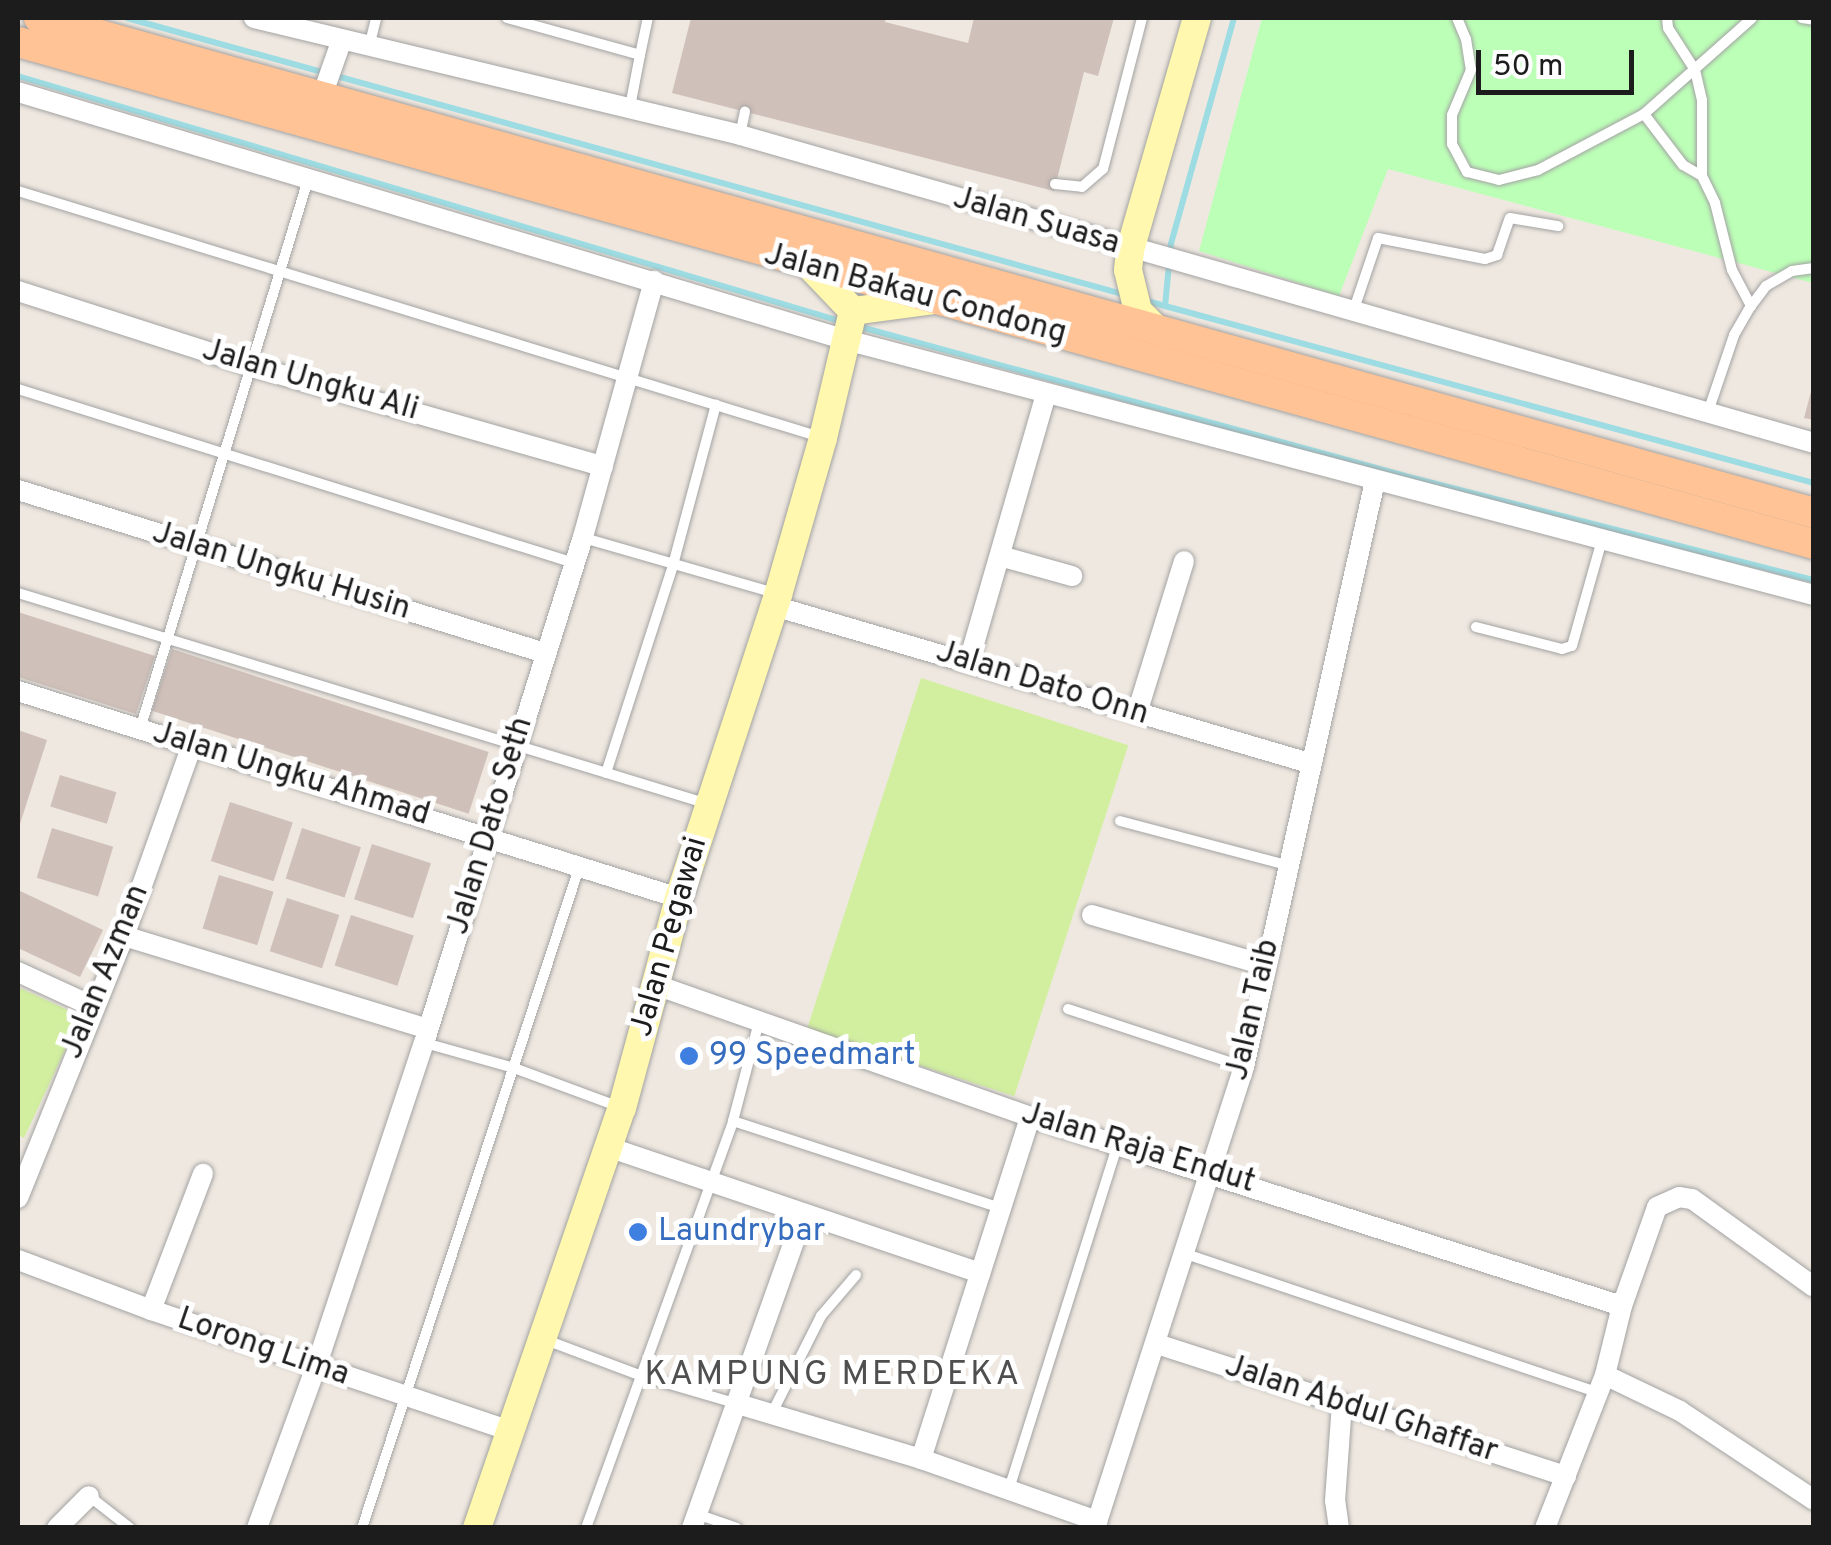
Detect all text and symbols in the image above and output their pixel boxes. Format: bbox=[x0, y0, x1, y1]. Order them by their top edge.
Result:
scale bar bbox=[1481, 30, 1638, 92]
text: 50 m bbox=[1493, 49, 1563, 86]
street label: Jalan Suasa bbox=[948, 180, 1124, 264]
street label: Jalan Bakau Condong bbox=[760, 236, 1070, 354]
street label: Jalan Ungku Ali bbox=[197, 332, 423, 430]
street label: Jalan Ungku Husin bbox=[147, 515, 415, 629]
street label: Jalan Dato Onn bbox=[931, 633, 1153, 735]
street label: Jalan Dato Seth bbox=[440, 713, 542, 939]
street label: Jalan Ungku Ahmad bbox=[147, 714, 435, 836]
street label: Jalan Pegawai bbox=[623, 833, 717, 1041]
street label: Jalan Azman bbox=[53, 879, 159, 1065]
street label: Jalan Taib bbox=[1219, 935, 1289, 1085]
place label: 99 Speedmart bbox=[709, 1037, 916, 1075]
marker: 99 Speedmart bbox=[678, 1045, 700, 1067]
street label: Jalan Raja Endut bbox=[1017, 1095, 1259, 1203]
place label: Laundrybar bbox=[658, 1213, 825, 1251]
marker: Laundrybar bbox=[627, 1221, 649, 1243]
street label: Lorong Lima bbox=[172, 1301, 354, 1395]
street label: Jalan Abdul Ghaffar bbox=[1219, 1348, 1503, 1472]
district label: KAMPUNG MERDEKA bbox=[644, 1354, 1022, 1396]

